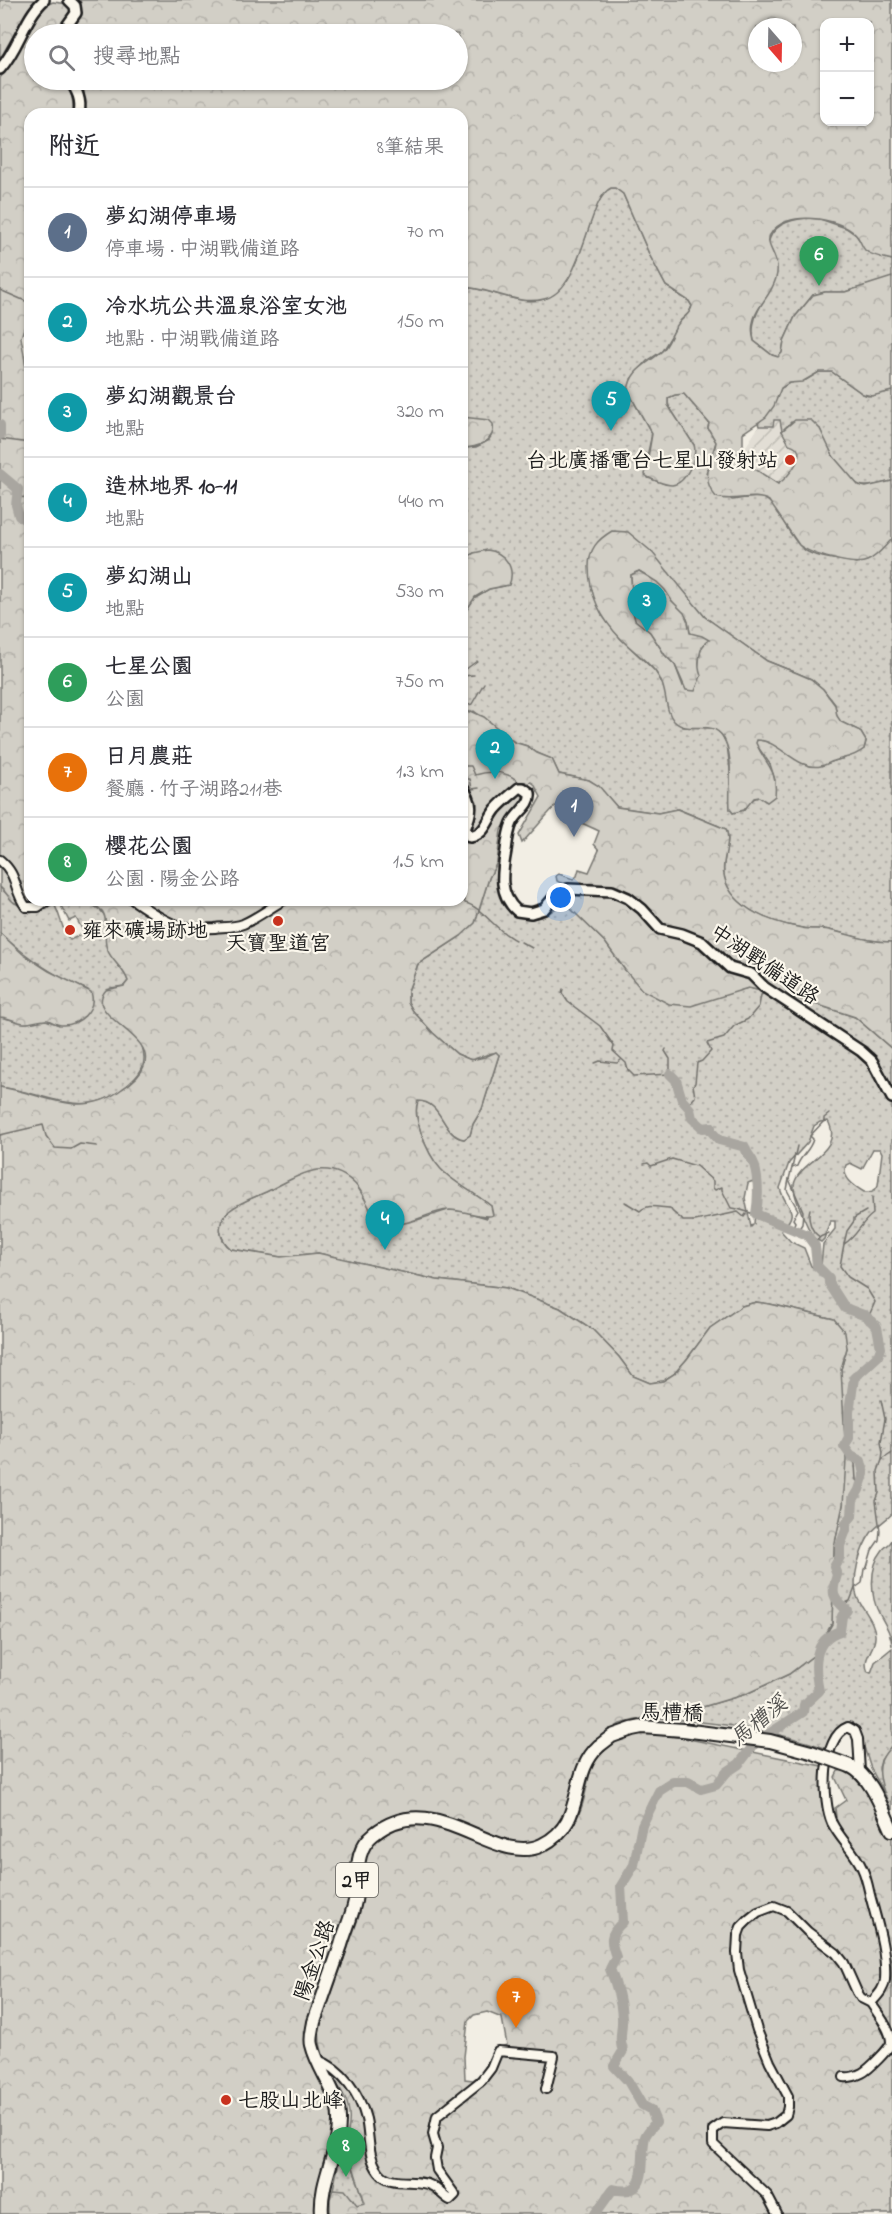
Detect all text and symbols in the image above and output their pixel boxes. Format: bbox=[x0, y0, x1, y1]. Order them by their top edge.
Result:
north arrow bbox=[748, 18, 802, 72]
map controls bbox=[820, 18, 874, 126]
button: + bbox=[820, 18, 874, 72]
search box bbox=[24, 24, 468, 90]
icon: search bbox=[45, 41, 78, 74]
text: 搜尋地點 bbox=[93, 42, 181, 74]
button: − bbox=[820, 72, 874, 126]
text: 附近 bbox=[48, 129, 100, 167]
text: 8筆結果 bbox=[377, 134, 444, 163]
text: 夢幻湖停車場 bbox=[105, 202, 237, 234]
text: 1 bbox=[64, 218, 71, 247]
text: 70 m bbox=[407, 218, 444, 247]
text: 停車場 · 中湖戰備道路 bbox=[105, 236, 299, 265]
pin: 6 bbox=[800, 236, 838, 286]
text: 冷水坑公共溫泉浴室女池 bbox=[105, 292, 347, 324]
text: 2 bbox=[63, 308, 72, 337]
text: 150 m bbox=[397, 308, 444, 337]
text: 地點 · 中湖戰備道路 bbox=[105, 326, 279, 355]
text: 夢幻湖觀景台 bbox=[105, 382, 237, 414]
pin: 5 bbox=[592, 382, 630, 431]
text: 3 bbox=[63, 398, 72, 427]
text: 320 m bbox=[397, 398, 444, 427]
text: 地點 bbox=[105, 416, 145, 445]
place label: 台北廣播電台七星山發射站 bbox=[526, 447, 778, 477]
marker: 台北廣播電台七星山發射站 bbox=[783, 453, 797, 467]
text: 造林地界 10-11 bbox=[105, 472, 237, 504]
text: 4 bbox=[63, 488, 72, 517]
text: 440 m bbox=[398, 488, 444, 517]
text: 地點 bbox=[105, 506, 145, 535]
text: 夢幻湖山 bbox=[105, 562, 193, 594]
text: 5 bbox=[62, 578, 73, 607]
text: 530 m bbox=[395, 578, 444, 607]
pin: 3 bbox=[628, 582, 666, 632]
text: 地點 bbox=[105, 596, 145, 625]
text: 七星公園 bbox=[105, 652, 193, 684]
text: 6 bbox=[63, 668, 72, 697]
text: 750 m bbox=[395, 668, 444, 697]
text: 公園 bbox=[105, 686, 145, 715]
pin: 2 bbox=[476, 730, 514, 779]
text: 日月農莊 bbox=[105, 742, 193, 774]
text: 7 bbox=[63, 758, 72, 787]
text: 1.3 km bbox=[396, 758, 444, 787]
text: 餐廳 · 竹子湖路211巷 bbox=[105, 776, 282, 805]
pin: 1 bbox=[554, 788, 594, 837]
text: 櫻花公園 bbox=[105, 832, 193, 864]
text: 8 bbox=[64, 848, 71, 877]
text: 1.5 km bbox=[393, 848, 444, 877]
text: 公園 · 陽金公路 bbox=[105, 866, 239, 895]
your location bbox=[546, 883, 575, 912]
marker: 天寶聖道宮 bbox=[271, 914, 285, 928]
place label: 雍來礦場跡地 bbox=[82, 917, 208, 947]
street label: 中湖戰備道路 bbox=[703, 918, 824, 1013]
marker: 雍來礦場跡地 bbox=[63, 923, 77, 937]
place label: 天寶聖道宮 bbox=[226, 930, 331, 960]
pin: 4 bbox=[366, 1200, 404, 1250]
water label: 馬槽溪 bbox=[724, 1689, 796, 1756]
street label: 馬槽橋 bbox=[640, 1698, 704, 1730]
road number: 2甲 bbox=[336, 1863, 378, 1897]
street label: 陽金公路 bbox=[288, 1916, 344, 2005]
pin: 7 bbox=[496, 1978, 536, 2028]
place label: 七股山北峰 bbox=[238, 2087, 343, 2117]
marker: 七股山北峰 bbox=[219, 2093, 233, 2107]
pin: 8 bbox=[326, 2128, 366, 2177]

